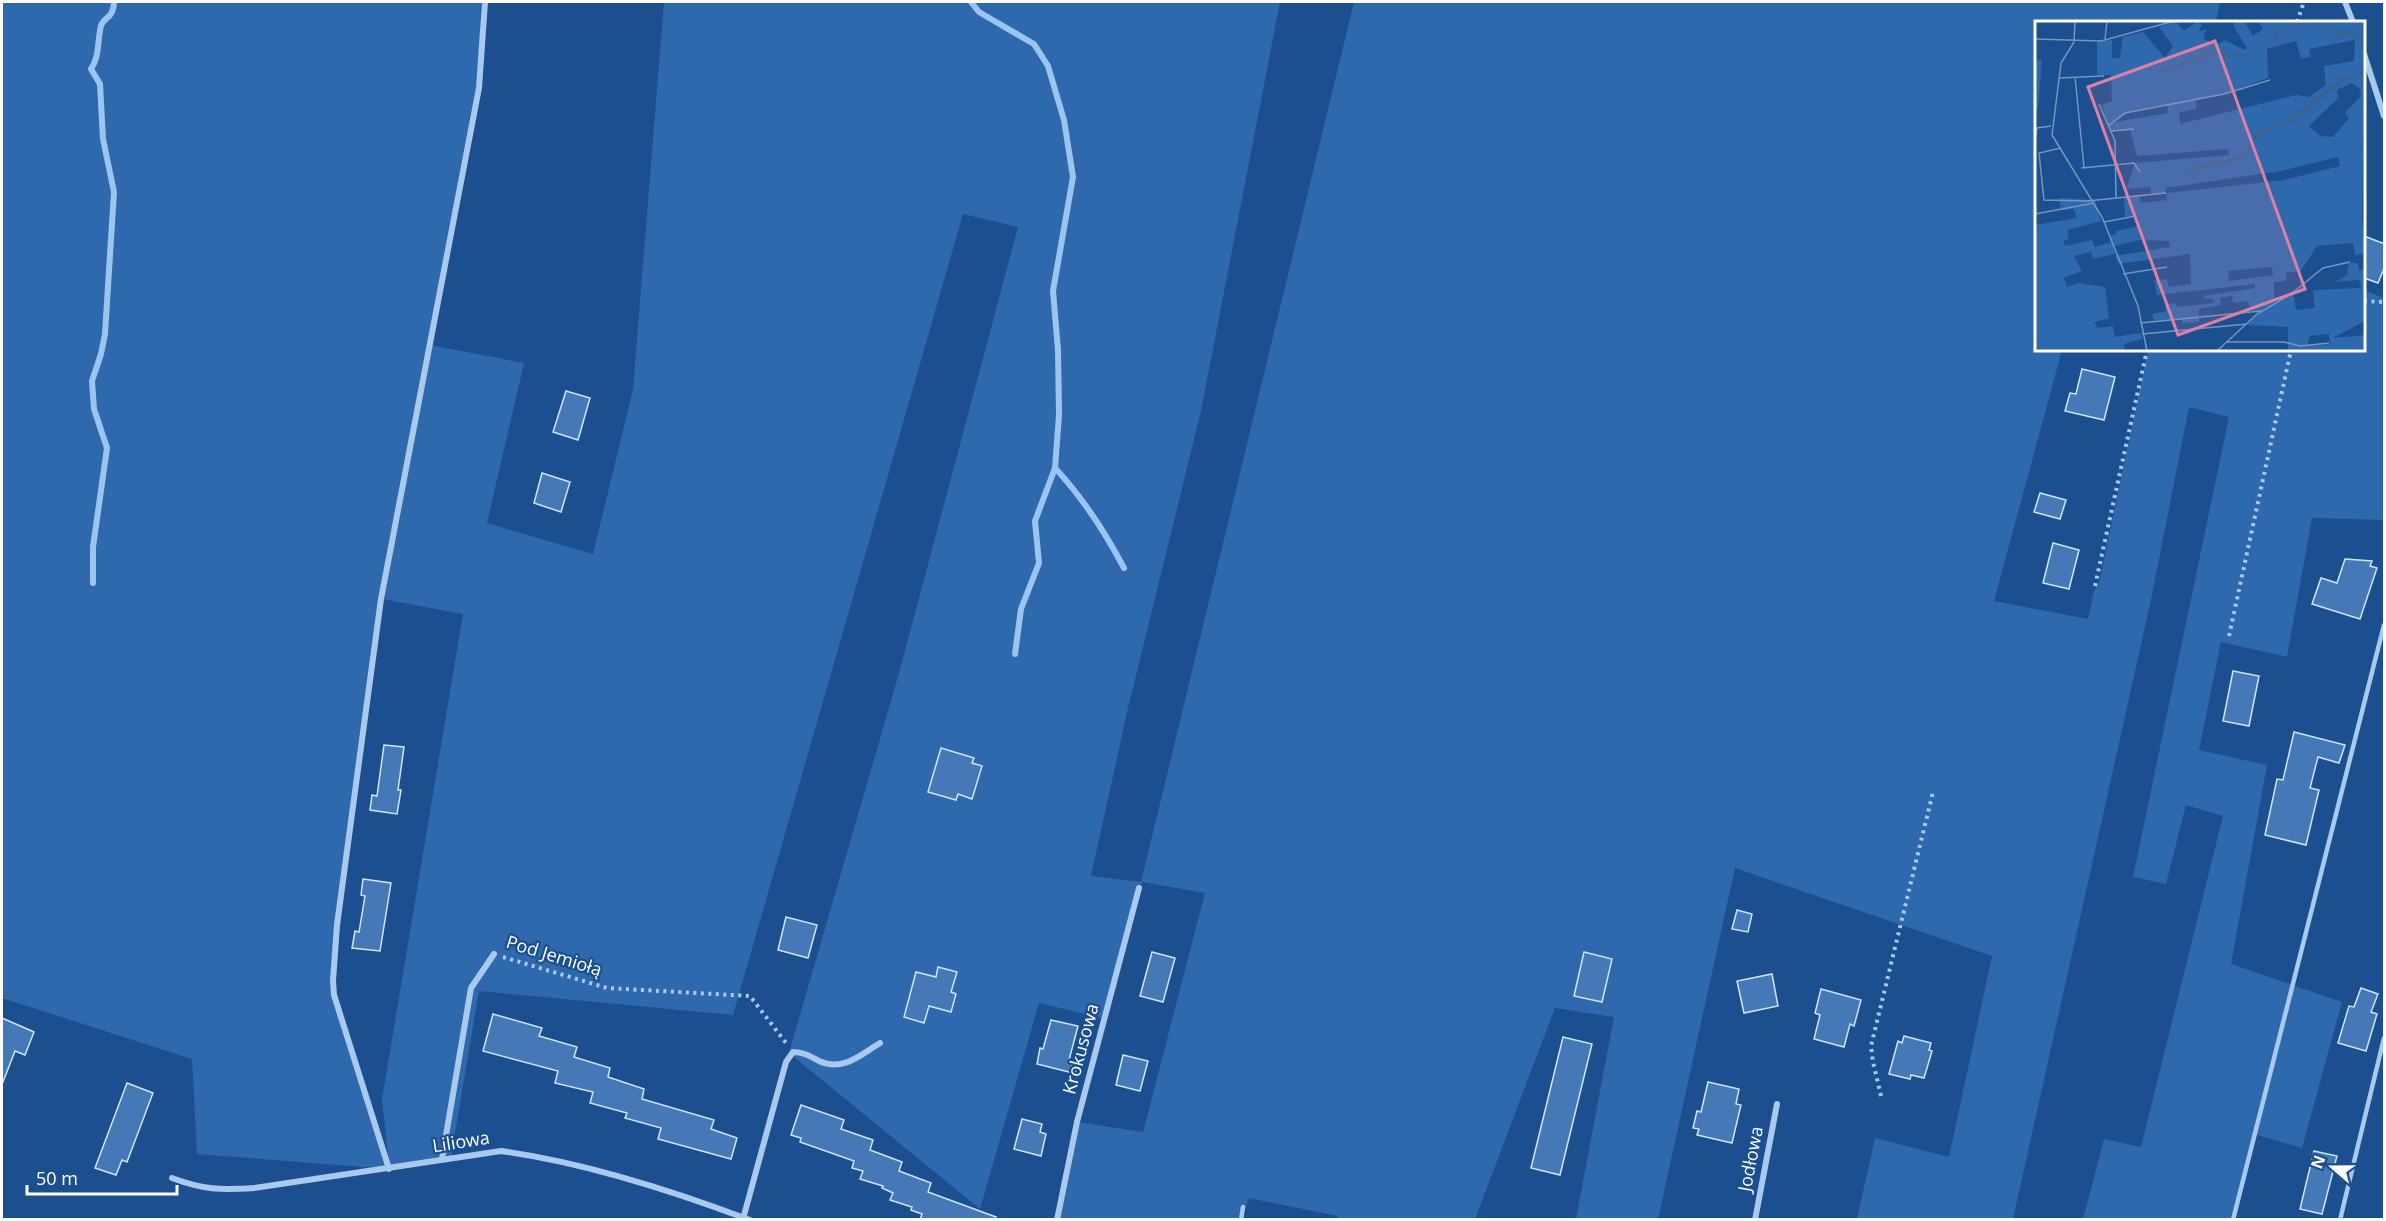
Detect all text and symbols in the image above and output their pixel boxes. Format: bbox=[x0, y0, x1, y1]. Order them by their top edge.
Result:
inset map bbox=[2035, 21, 2365, 351]
street label: Pod Jemiołą bbox=[504, 929, 605, 981]
street label: Krokusowa bbox=[1056, 1001, 1104, 1097]
street label: Jodłowa bbox=[1732, 1124, 1768, 1195]
street label: Liliowa bbox=[430, 1125, 491, 1157]
north arrow bbox=[2302, 1137, 2362, 1197]
text: N bbox=[2305, 1152, 2330, 1172]
scale bar bbox=[27, 1158, 177, 1196]
text: 50 m bbox=[36, 1166, 78, 1190]

